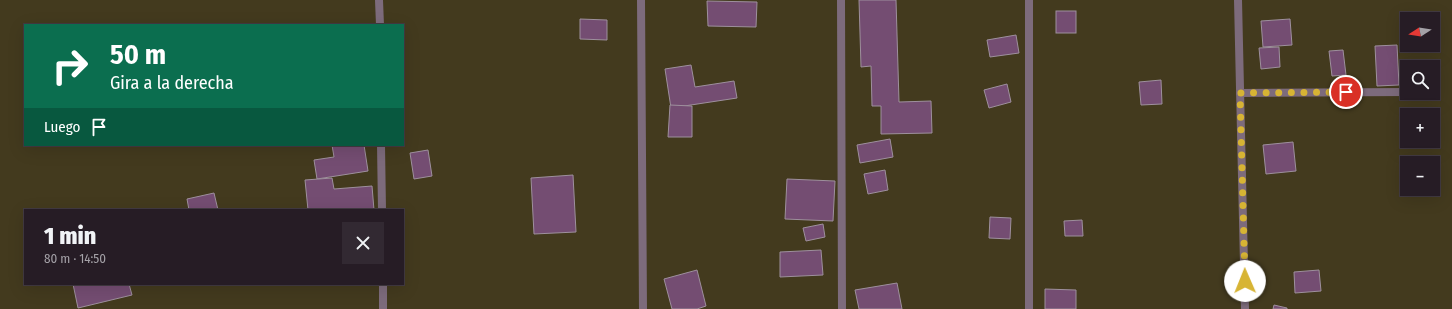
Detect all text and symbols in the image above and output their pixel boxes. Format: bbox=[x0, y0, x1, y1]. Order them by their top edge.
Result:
north arrow bbox=[1400, 12, 1440, 52]
map controls bbox=[1400, 12, 1440, 196]
text: 50 m bbox=[110, 38, 166, 71]
icon: right bbox=[44, 40, 96, 92]
button: search bbox=[1400, 60, 1440, 100]
text: Gira a la derecha bbox=[110, 72, 234, 94]
pin bbox=[1329, 75, 1363, 109]
icon: arrive bbox=[1335, 81, 1357, 103]
button: + bbox=[1400, 108, 1440, 148]
icon: arrive bbox=[88, 116, 110, 138]
text: Luego bbox=[44, 118, 80, 136]
button: − bbox=[1400, 156, 1440, 196]
text: 1 min bbox=[44, 222, 96, 250]
button: close bbox=[342, 222, 384, 264]
text: 80 m · 14:50 bbox=[44, 251, 106, 266]
position arrow bbox=[1224, 260, 1266, 302]

